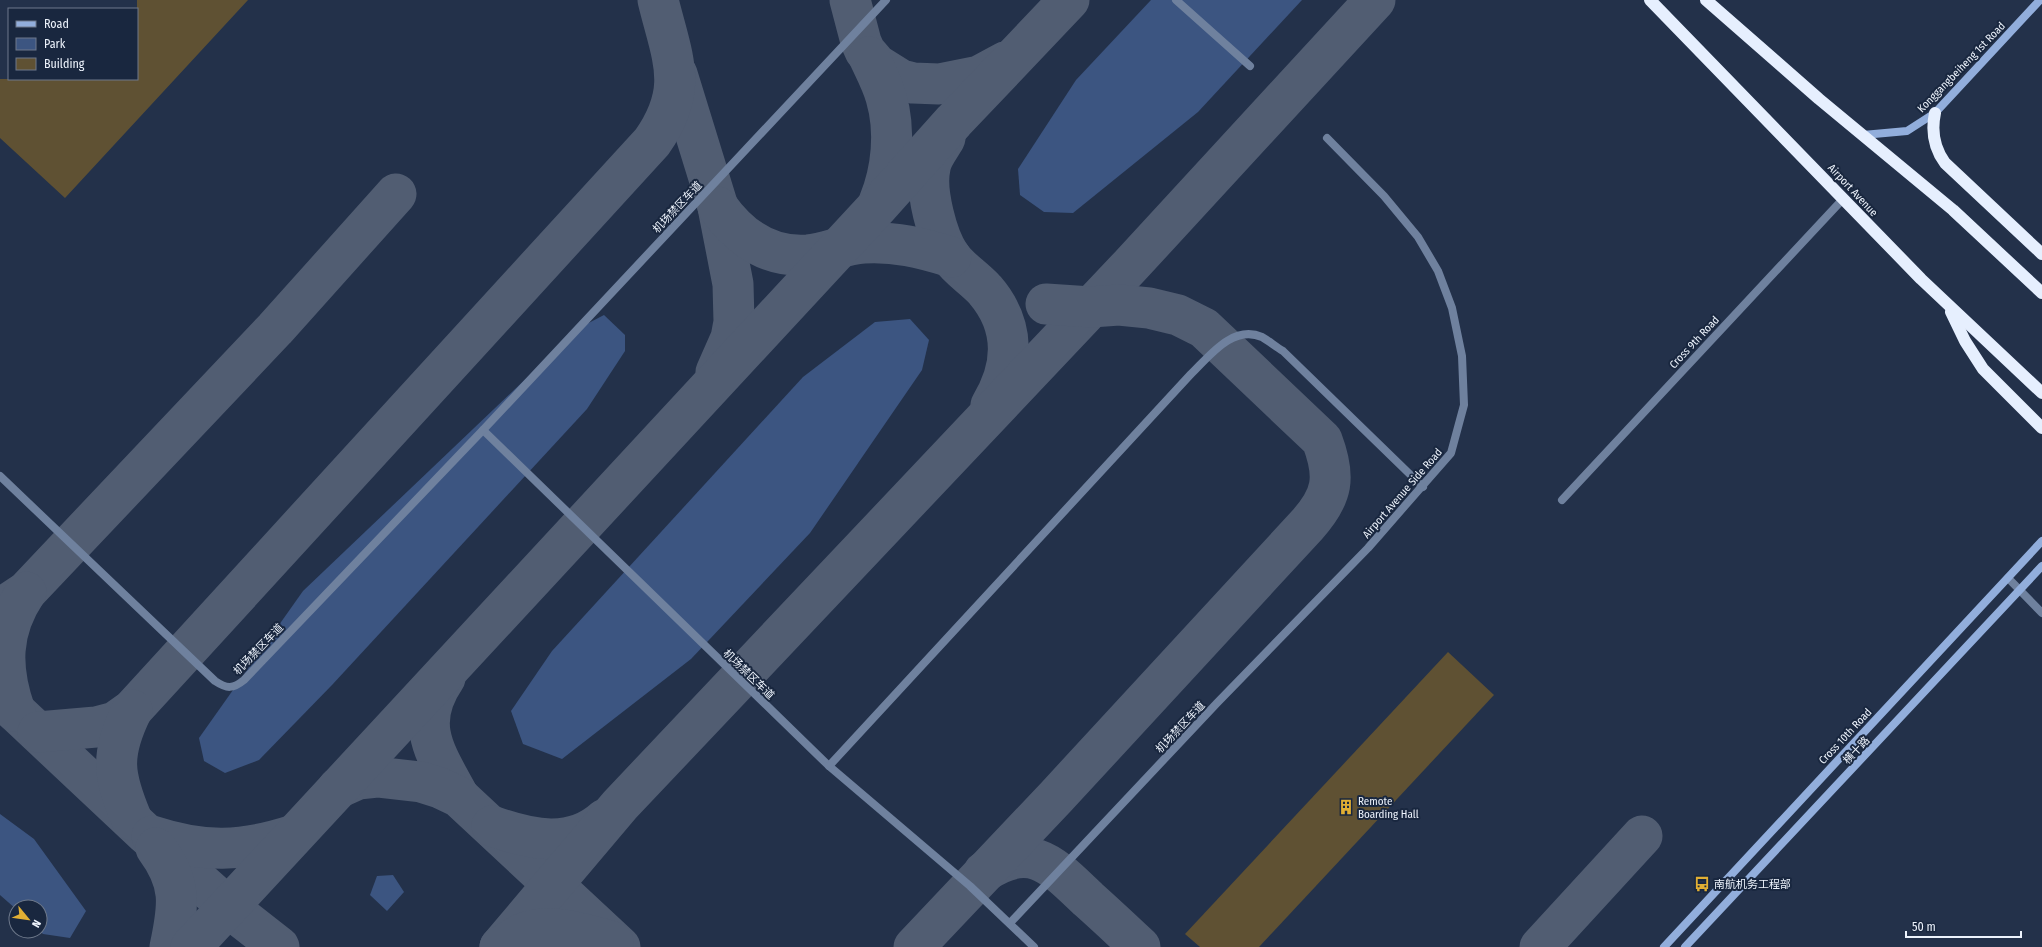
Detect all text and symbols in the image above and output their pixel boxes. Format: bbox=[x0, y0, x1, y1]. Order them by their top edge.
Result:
legend bbox=[8, 8, 138, 80]
text: Road bbox=[44, 17, 69, 31]
street label: Konggangbeiheng 1st Road bbox=[1915, 19, 2008, 115]
text: Park bbox=[44, 37, 66, 51]
text: Building bbox=[44, 57, 85, 71]
street label: Airport Avenue bbox=[1825, 161, 1880, 219]
street label: 机场禁区车道 bbox=[650, 179, 705, 236]
street label: Cross 9th Road bbox=[1667, 313, 1722, 371]
street label: Airport Avenue Side Road bbox=[1360, 446, 1445, 541]
street label: 机场禁区车道 bbox=[231, 621, 286, 678]
street label: 机场禁区车道 bbox=[720, 647, 777, 702]
street label: 机场禁区车道 bbox=[1153, 699, 1208, 756]
street label: Cross 10th Road bbox=[1816, 706, 1874, 767]
street label: 横十路 bbox=[1840, 734, 1872, 767]
place label: Remote Boarding Hall bbox=[1358, 795, 1419, 821]
building icon: Remote Boarding Hall bbox=[1337, 798, 1355, 816]
bus stop icon: 南航机务工程部 bbox=[1693, 875, 1711, 893]
place label: 南航机务工程部 bbox=[1714, 878, 1791, 891]
north arrow bbox=[8, 899, 48, 939]
scale bar bbox=[1906, 913, 2021, 939]
text: N bbox=[29, 918, 44, 930]
text: 50 m bbox=[1912, 920, 1936, 934]

